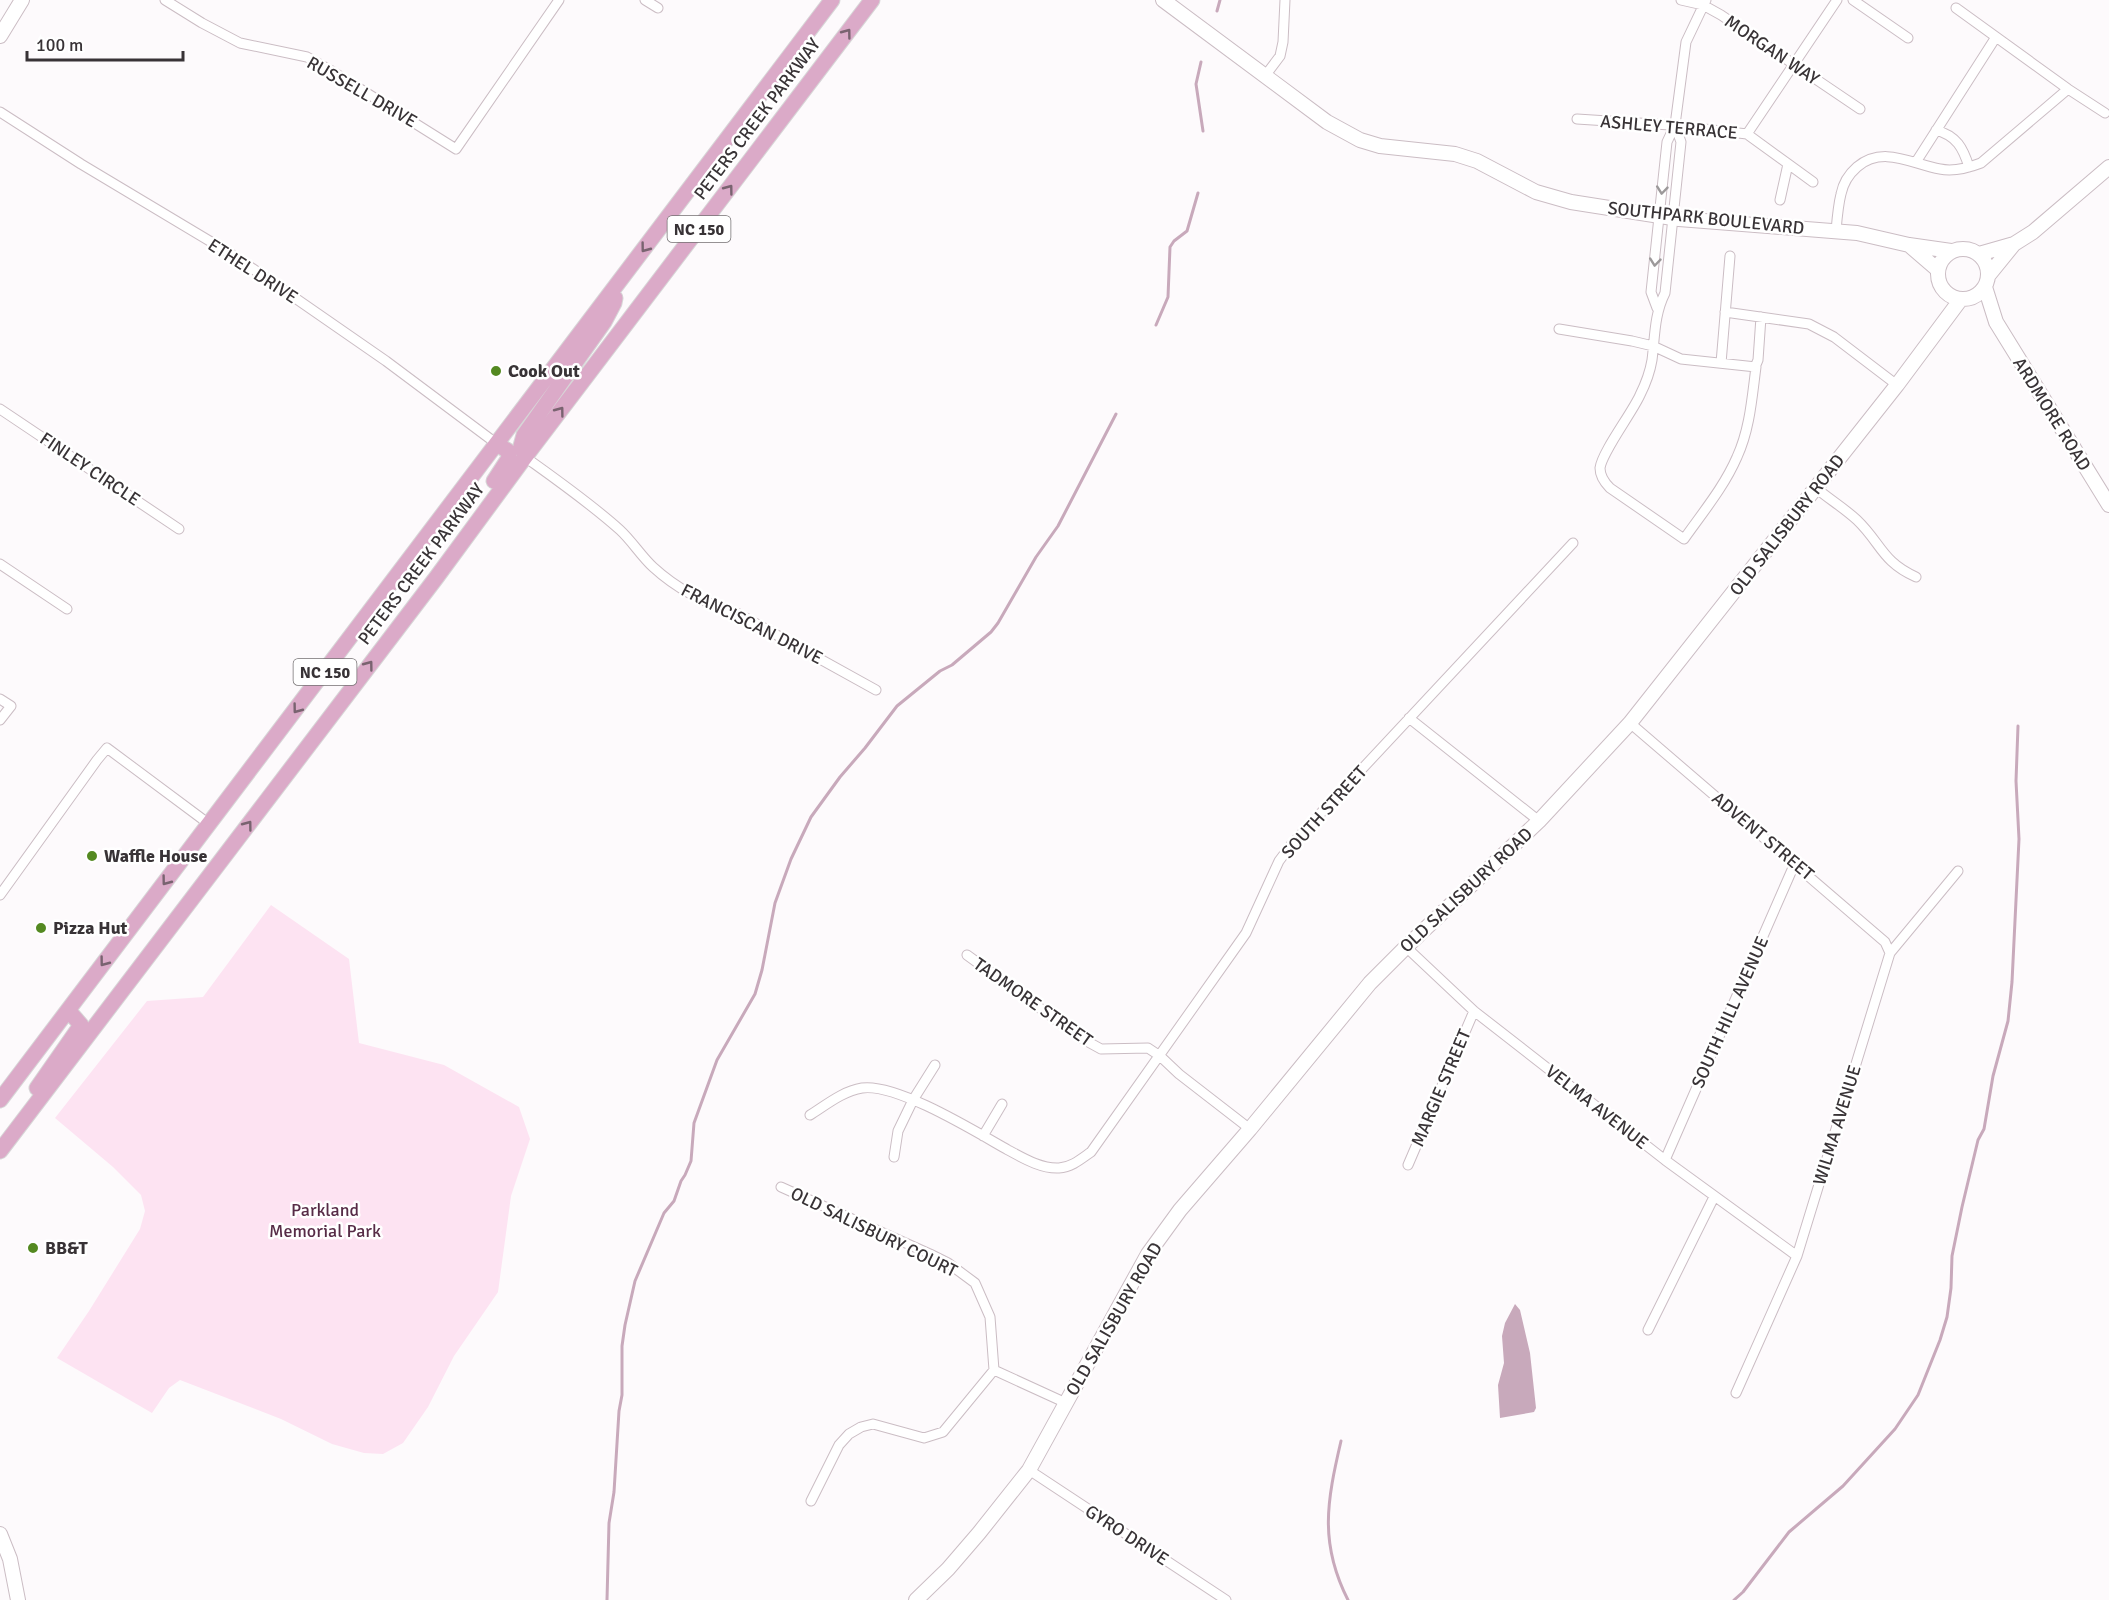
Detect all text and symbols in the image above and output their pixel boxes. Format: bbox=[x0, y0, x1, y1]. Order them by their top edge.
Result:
street label: MORGAN WAY bbox=[1720, 10, 1824, 90]
scale bar bbox=[27, 24, 183, 62]
one-way arrow bbox=[839, 29, 850, 40]
text: 100 m bbox=[36, 34, 83, 56]
street label: PETERS CREEK PARKWAY bbox=[689, 34, 825, 204]
street label: RUSSELL DRIVE bbox=[303, 52, 421, 132]
street label: ASHLEY TERRACE bbox=[1599, 110, 1739, 144]
one-way arrow bbox=[722, 184, 733, 195]
one-way arrow bbox=[1656, 186, 1669, 195]
street label: SOUTHPARK BOULEVARD bbox=[1607, 197, 1805, 239]
road number: NC 150 bbox=[668, 216, 730, 242]
street label: ETHEL DRIVE bbox=[204, 234, 302, 308]
one-way arrow bbox=[641, 241, 652, 252]
one-way arrow bbox=[1649, 258, 1661, 267]
street label: ARDMORE ROAD bbox=[2008, 353, 2096, 475]
place label: Cook Out bbox=[508, 360, 580, 382]
marker: Cook Out bbox=[489, 364, 503, 378]
one-way arrow bbox=[553, 406, 564, 417]
street label: FINLEY CIRCLE bbox=[36, 427, 144, 511]
street label: OLD SALISBURY ROAD bbox=[1725, 450, 1849, 600]
street label: PETERS CREEK PARKWAY bbox=[353, 479, 489, 649]
street label: FRANCISCAN DRIVE bbox=[678, 579, 826, 669]
road number: NC 150 bbox=[294, 659, 356, 685]
one-way arrow bbox=[362, 661, 373, 672]
one-way arrow bbox=[293, 702, 304, 713]
street label: SOUTH STREET bbox=[1277, 761, 1371, 863]
street label: ADVENT STREET bbox=[1707, 787, 1819, 885]
one-way arrow bbox=[241, 821, 252, 832]
street label: OLD SALISBURY ROAD bbox=[1395, 823, 1537, 957]
place label: Waffle House bbox=[104, 845, 207, 867]
marker: Waffle House bbox=[85, 849, 99, 863]
one-way arrow bbox=[163, 874, 174, 885]
place label: Pizza Hut bbox=[53, 917, 128, 939]
marker: Pizza Hut bbox=[34, 921, 48, 935]
street label: SOUTH HILL AVENUE bbox=[1687, 933, 1773, 1091]
street label: TADMORE STREET bbox=[969, 953, 1097, 1051]
one-way arrow bbox=[101, 956, 112, 967]
street label: MARGIE STREET bbox=[1406, 1026, 1476, 1150]
street label: VELMA AVENUE bbox=[1541, 1060, 1653, 1154]
street label: WILMA AVENUE bbox=[1808, 1062, 1866, 1188]
street label: OLD SALISBURY COURT bbox=[787, 1182, 961, 1282]
park label: Parkland Memorial Park bbox=[269, 1199, 381, 1242]
place label: BB&T bbox=[45, 1237, 89, 1259]
street label: OLD SALISBURY ROAD bbox=[1061, 1238, 1167, 1400]
marker: BB&T bbox=[26, 1241, 40, 1255]
street label: GYRO DRIVE bbox=[1081, 1500, 1173, 1570]

